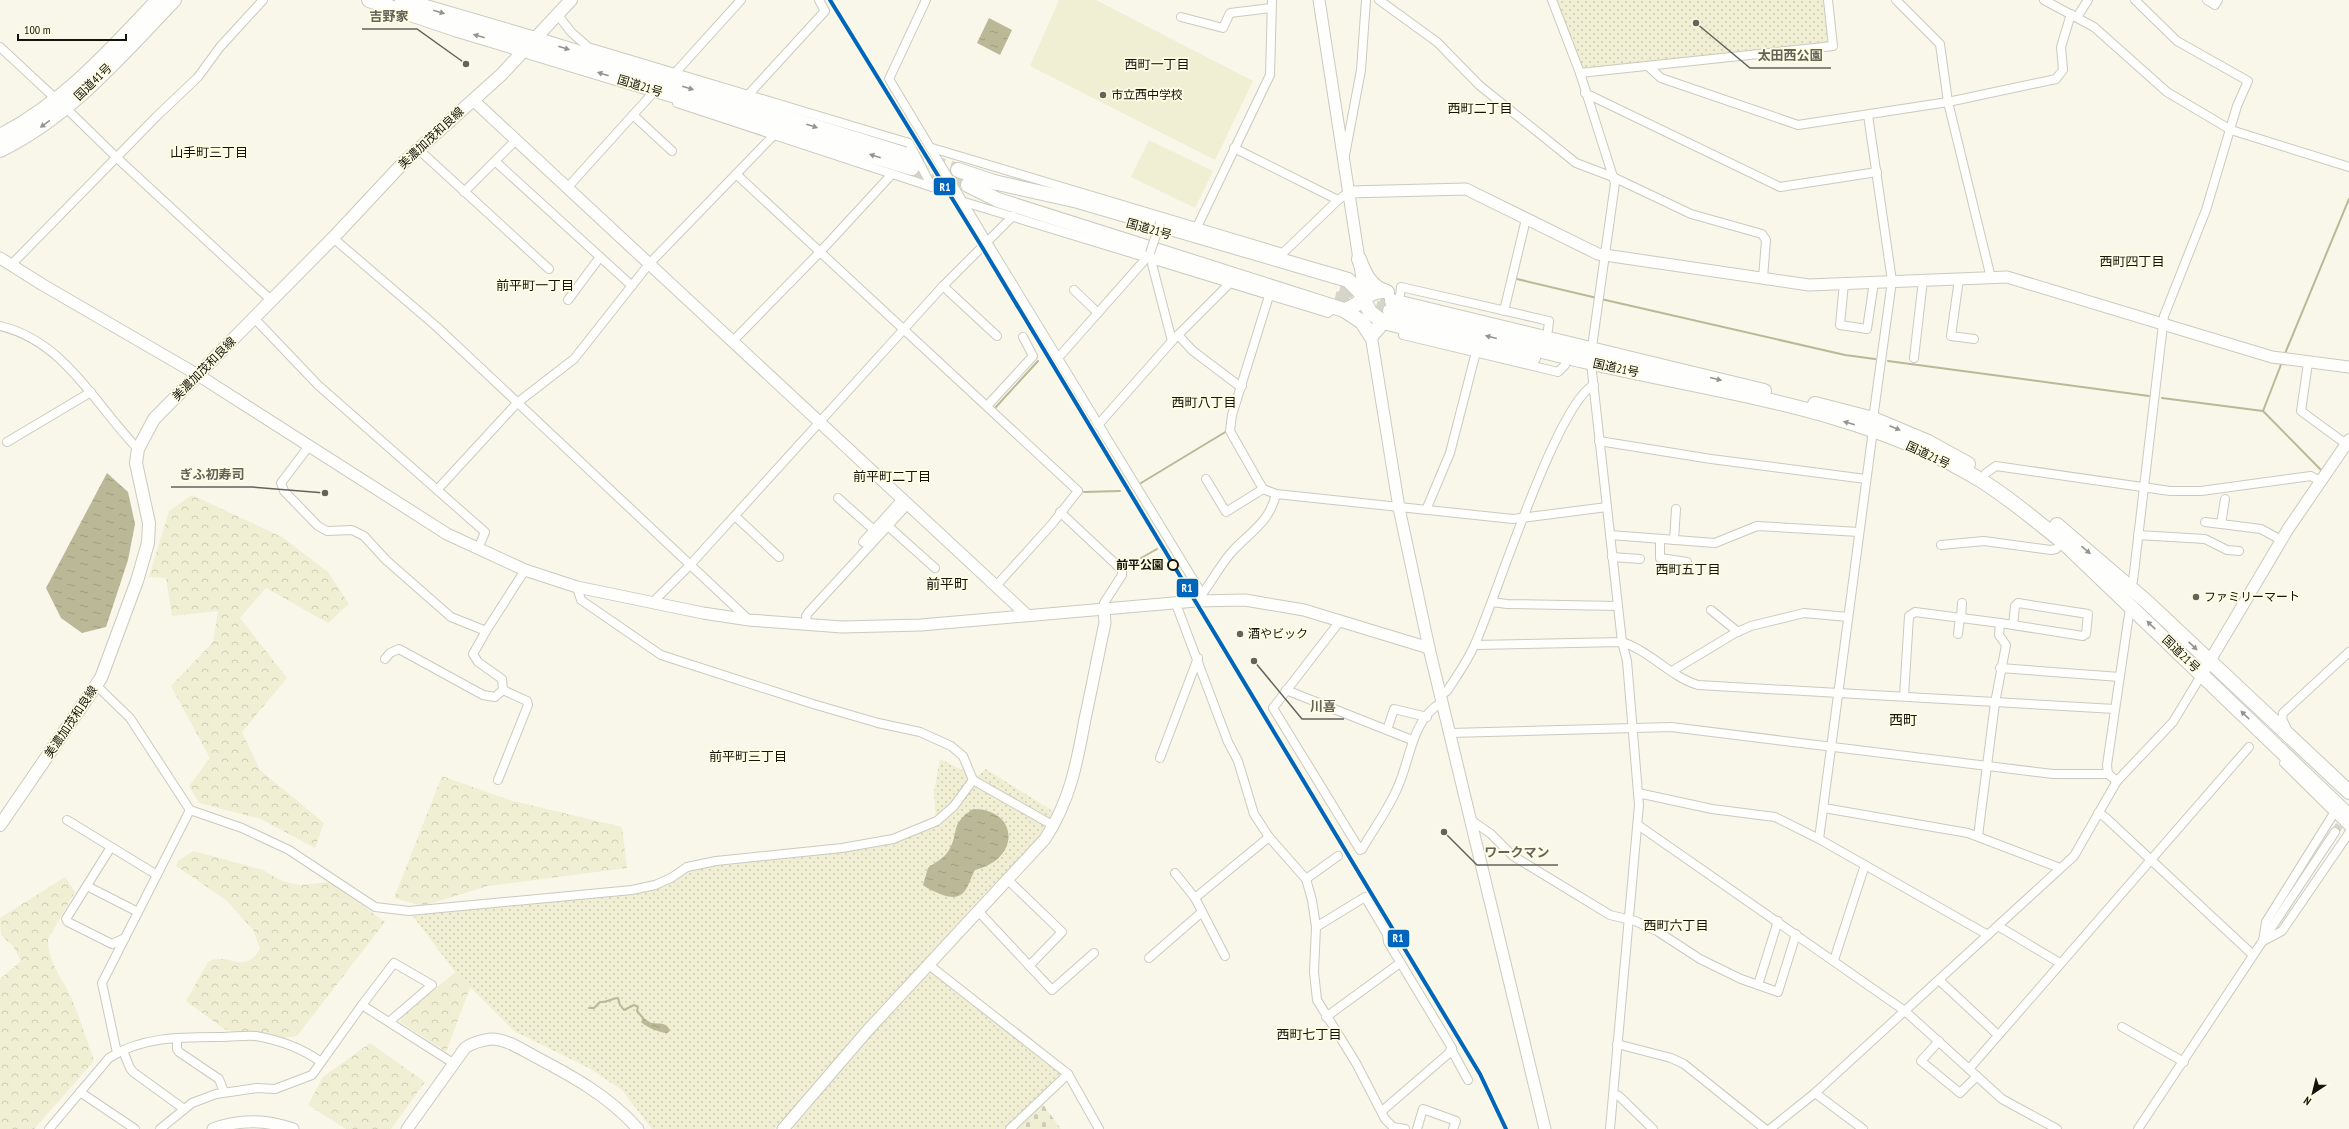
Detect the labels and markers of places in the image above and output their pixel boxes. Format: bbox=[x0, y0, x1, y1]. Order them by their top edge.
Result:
callout: 吉野家 bbox=[362, 4, 417, 29]
callout: 太田西公園 bbox=[1750, 43, 1831, 68]
place label: 市立西中学校 bbox=[1111, 87, 1183, 102]
marker: 市立西中学校 bbox=[1098, 90, 1108, 100]
callout: ぎふ初寿司 bbox=[171, 462, 252, 487]
place label: 前平公園 bbox=[1116, 557, 1164, 572]
marker: 前平公園 bbox=[1167, 559, 1179, 571]
place label: ファミリーマート bbox=[2204, 589, 2300, 604]
marker: ファミリーマート bbox=[2191, 592, 2201, 602]
place label: 酒やビック bbox=[1248, 626, 1308, 641]
marker: 酒やビック bbox=[1235, 629, 1245, 639]
callout: 川喜 bbox=[1302, 694, 1344, 719]
callout: ワークマン bbox=[1477, 840, 1558, 865]

